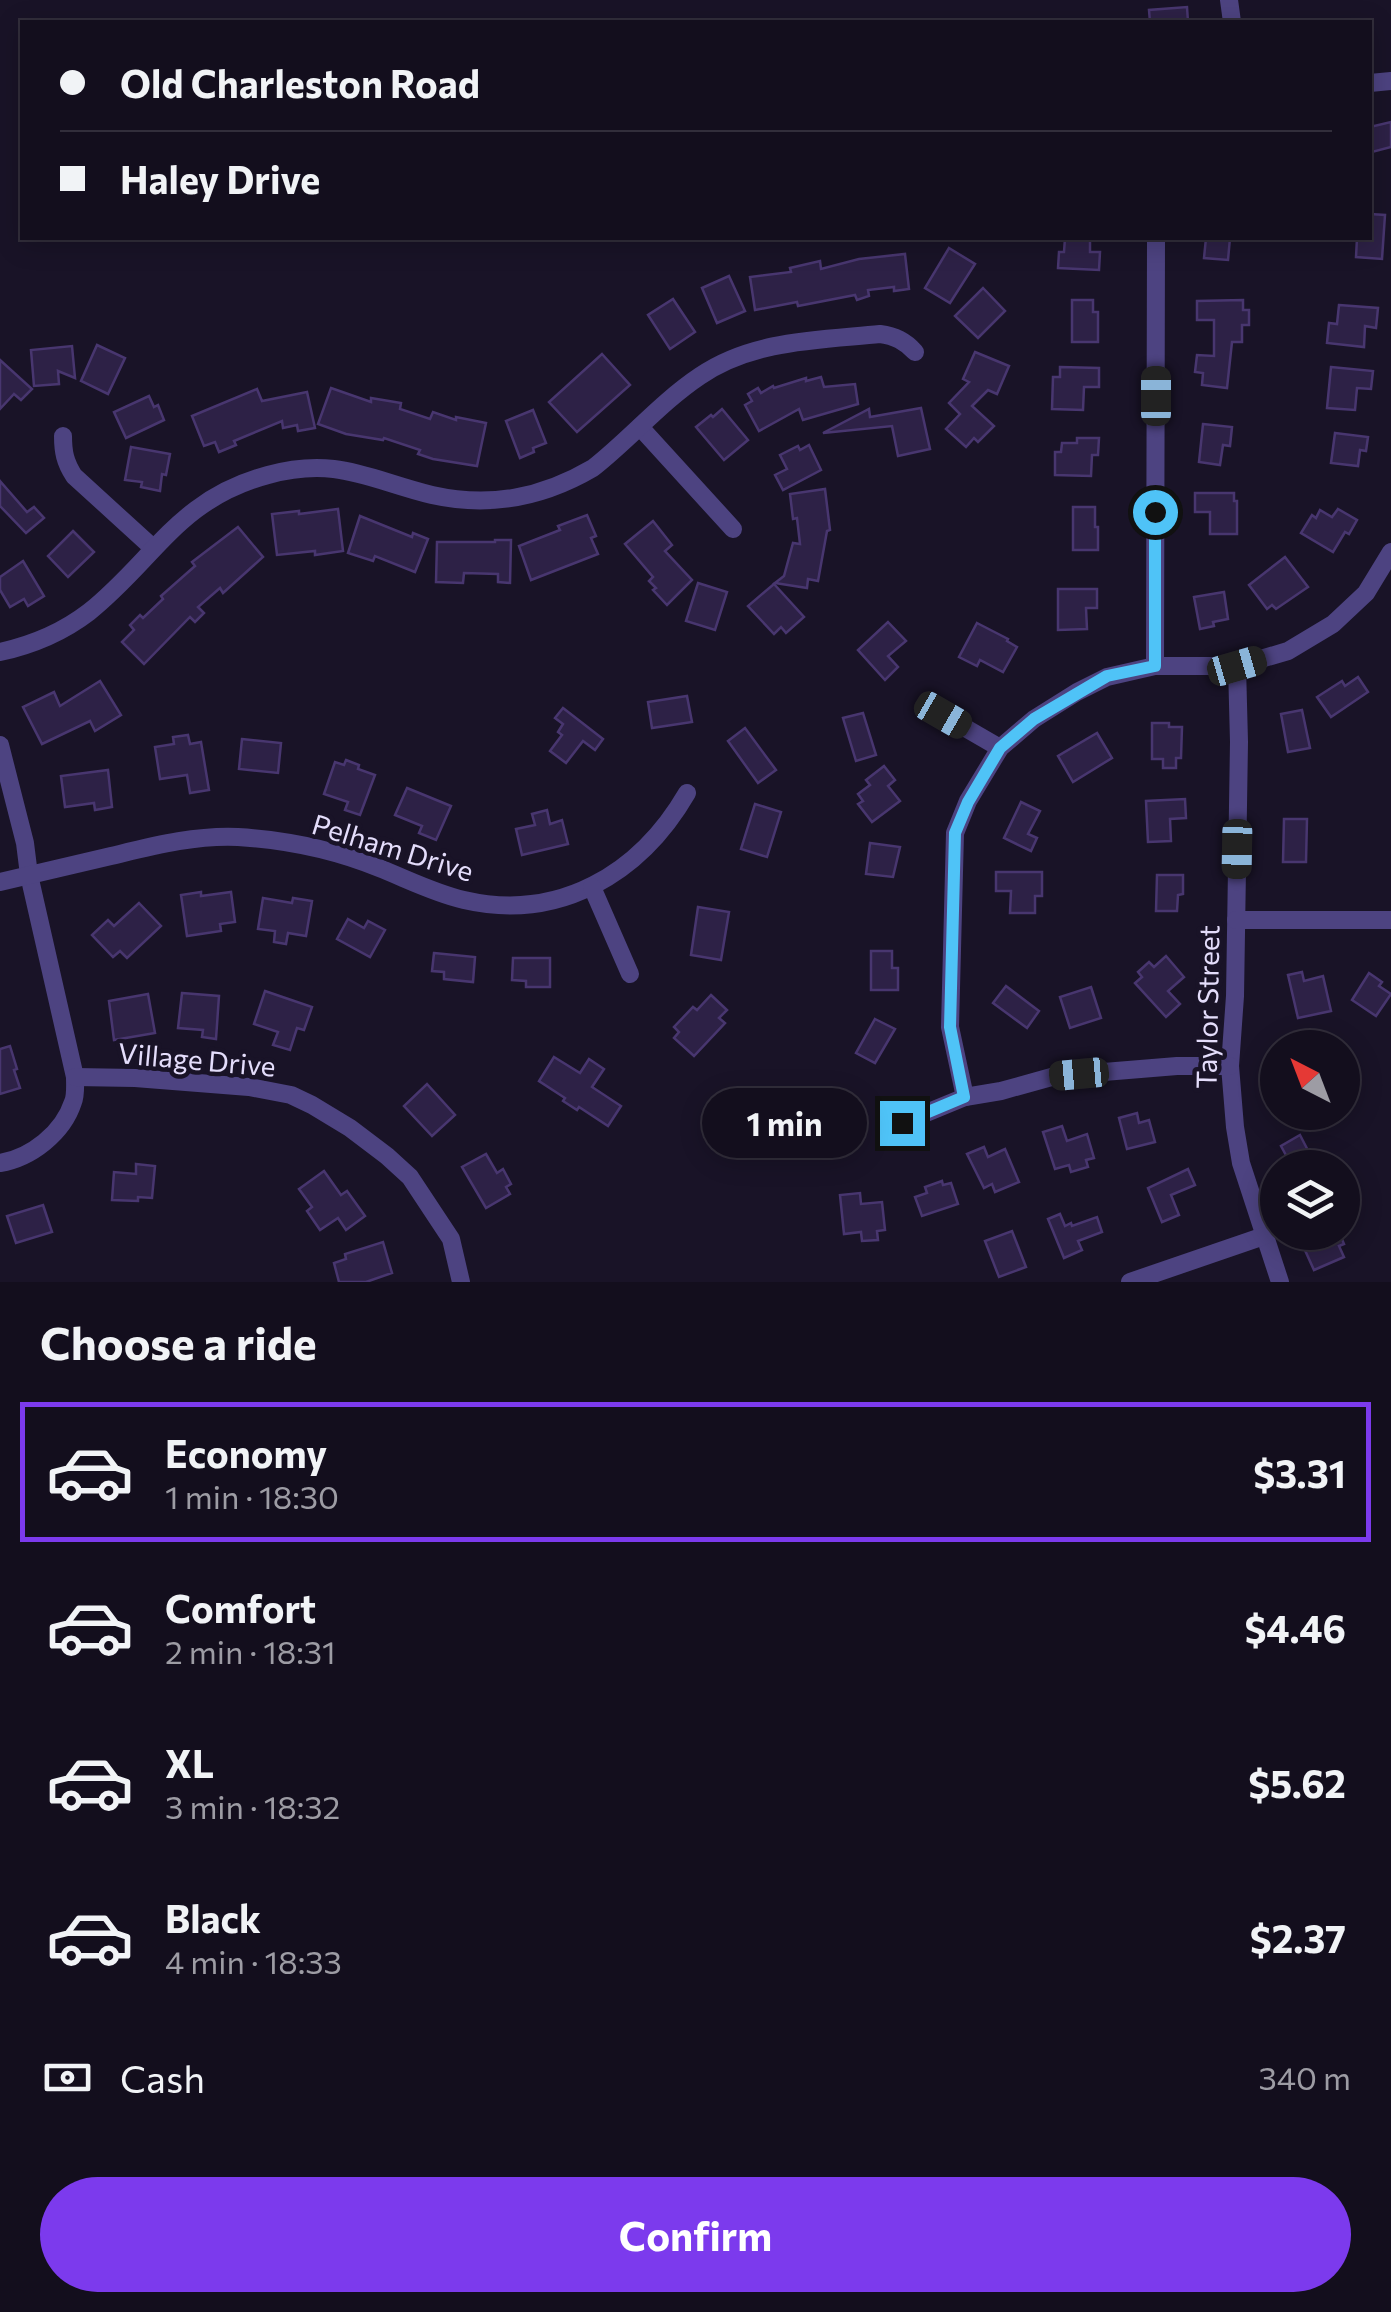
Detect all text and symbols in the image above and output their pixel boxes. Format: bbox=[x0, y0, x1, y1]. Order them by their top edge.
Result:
text: Old Charleston Road bbox=[120, 59, 480, 106]
text: Haley Drive bbox=[120, 155, 320, 202]
car bbox=[1141, 366, 1171, 426]
route start bbox=[1133, 490, 1178, 535]
car bbox=[1204, 643, 1270, 689]
car bbox=[910, 687, 976, 743]
street label: Pelham Drive bbox=[308, 806, 478, 888]
car bbox=[1221, 819, 1253, 879]
street label: Taylor Street bbox=[1189, 925, 1225, 1089]
north arrow bbox=[1260, 1030, 1360, 1130]
map controls bbox=[1260, 1030, 1360, 1250]
street label: Village Drive bbox=[117, 1035, 277, 1083]
car bbox=[1048, 1056, 1110, 1092]
callout: 1 min bbox=[702, 1088, 867, 1158]
route end bbox=[880, 1101, 925, 1146]
text: 1 min bbox=[747, 1103, 822, 1143]
button: layers bbox=[1260, 1150, 1360, 1250]
text: Choose a ride bbox=[40, 1314, 317, 1369]
icon: car bbox=[45, 1427, 135, 1517]
text: Economy bbox=[165, 1429, 327, 1476]
text: $3.31 bbox=[1253, 1449, 1346, 1496]
text: 1 min · 18:30 bbox=[165, 1476, 339, 1516]
icon: car bbox=[45, 1582, 135, 1672]
text: Comfort bbox=[165, 1584, 316, 1631]
text: $4.46 bbox=[1244, 1604, 1346, 1651]
text: 2 min · 18:31 bbox=[165, 1631, 336, 1671]
icon: car bbox=[45, 1737, 135, 1827]
text: XL bbox=[165, 1739, 214, 1786]
text: $5.62 bbox=[1248, 1759, 1346, 1806]
text: 3 min · 18:32 bbox=[165, 1786, 340, 1826]
icon: car bbox=[45, 1892, 135, 1982]
text: Black bbox=[165, 1894, 261, 1941]
text: $2.37 bbox=[1250, 1914, 1346, 1961]
text: 4 min · 18:33 bbox=[165, 1941, 342, 1981]
icon: cash bbox=[40, 2050, 95, 2105]
text: Cash bbox=[120, 2054, 205, 2101]
text: 340 m bbox=[1259, 2057, 1351, 2097]
button: Confirm bbox=[40, 2177, 1351, 2292]

